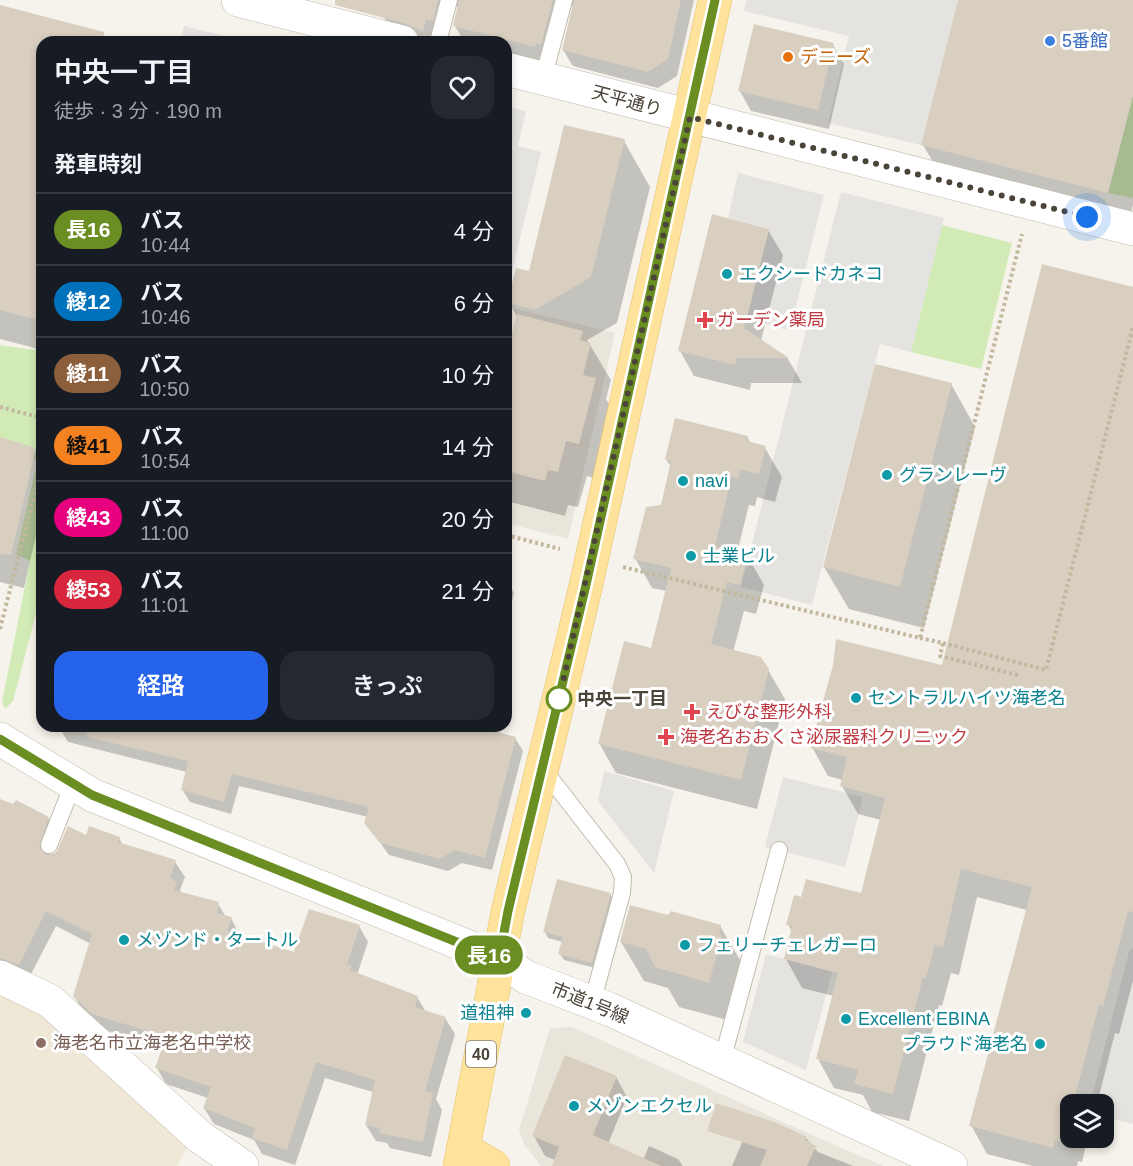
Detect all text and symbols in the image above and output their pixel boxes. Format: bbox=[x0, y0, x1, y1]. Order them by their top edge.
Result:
place label: 5番館 bbox=[1062, 31, 1108, 51]
marker: 5番館 bbox=[1043, 34, 1057, 48]
place label: デニーズ bbox=[800, 47, 871, 67]
marker: デニーズ bbox=[781, 50, 795, 64]
button: heart bbox=[431, 56, 494, 119]
text: 中央一丁目 bbox=[54, 57, 194, 88]
street label: 天平通り bbox=[590, 82, 664, 120]
text: 徒歩 · 3 分 · 190 m bbox=[54, 100, 222, 122]
text: 発車時刻 bbox=[54, 152, 142, 177]
your location bbox=[1072, 202, 1102, 232]
text: バス bbox=[140, 208, 184, 233]
text: 長16 bbox=[66, 218, 110, 241]
text: 4 分 bbox=[454, 219, 494, 244]
text: 10:44 bbox=[140, 234, 190, 256]
place label: エクシードカネコ bbox=[739, 264, 883, 284]
marker: エクシードカネコ bbox=[720, 267, 734, 281]
text: バス bbox=[140, 280, 184, 305]
text: 綾12 bbox=[66, 290, 110, 313]
text: 6 分 bbox=[454, 291, 494, 316]
text: 10:46 bbox=[140, 306, 190, 328]
place label: ガーデン薬局 bbox=[717, 310, 825, 330]
marker: ガーデン薬局 bbox=[698, 313, 712, 327]
text: バス bbox=[139, 352, 183, 377]
text: 綾11 bbox=[66, 362, 109, 385]
text: 10 分 bbox=[441, 363, 494, 388]
text: 10:50 bbox=[139, 378, 189, 400]
text: バス bbox=[140, 424, 184, 449]
text: 綾41 bbox=[66, 434, 110, 457]
text: 14 分 bbox=[441, 435, 494, 460]
text: 10:54 bbox=[140, 450, 190, 472]
place label: グランレーヴ bbox=[899, 465, 1007, 485]
marker: グランレーヴ bbox=[880, 468, 894, 482]
place label: navi bbox=[695, 471, 728, 491]
marker: navi bbox=[676, 474, 690, 488]
text: バス bbox=[140, 496, 184, 521]
text: 綾43 bbox=[66, 506, 110, 529]
text: 20 分 bbox=[441, 507, 494, 532]
text: 11:00 bbox=[140, 522, 189, 544]
place label: 士業ビル bbox=[703, 546, 775, 566]
marker: 士業ビル bbox=[684, 549, 698, 563]
text: バス bbox=[140, 568, 184, 593]
text: 綾53 bbox=[66, 578, 110, 601]
text: 21 分 bbox=[441, 579, 494, 604]
text: 11:01 bbox=[140, 594, 189, 616]
button: 経路 bbox=[54, 651, 268, 720]
button: きっぷ bbox=[280, 651, 494, 720]
marker: 中央一丁目 bbox=[546, 686, 572, 712]
place label: セントラルハイツ海老名 bbox=[868, 688, 1066, 708]
place label: 中央一丁目 bbox=[577, 689, 667, 709]
marker: セントラルハイツ海老名 bbox=[849, 691, 863, 705]
place label: えびな整形外科 bbox=[706, 702, 832, 722]
marker: えびな整形外科 bbox=[683, 703, 701, 721]
place label: 海老名おおくさ泌尿器科クリニック bbox=[680, 727, 968, 747]
marker: 海老名おおくさ泌尿器科クリニック bbox=[657, 728, 675, 746]
place label: メゾンド・タートル bbox=[136, 930, 298, 950]
marker: メゾンド・タートル bbox=[117, 933, 131, 947]
place label: フェリーチェレガーロ bbox=[697, 935, 877, 955]
line badge: 長16 bbox=[454, 936, 524, 974]
marker: フェリーチェレガーロ bbox=[678, 938, 692, 952]
text: 長16 bbox=[467, 944, 511, 967]
street label: 市道1号線 bbox=[548, 978, 632, 1028]
place label: 道祖神 bbox=[460, 1003, 514, 1023]
marker: 道祖神 bbox=[519, 1006, 533, 1020]
place label: Excellent EBINA bbox=[858, 1009, 990, 1029]
marker: Excellent EBINA bbox=[839, 1012, 853, 1026]
place label: 海老名市立海老名中学校 bbox=[53, 1033, 251, 1053]
place label: プラウド海老名 bbox=[902, 1034, 1028, 1054]
marker: 海老名市立海老名中学校 bbox=[34, 1036, 48, 1050]
marker: プラウド海老名 bbox=[1033, 1037, 1047, 1051]
road number: 40 bbox=[466, 1041, 496, 1067]
map controls bbox=[1060, 1094, 1114, 1148]
button: layers bbox=[1060, 1094, 1114, 1148]
place label: メゾンエクセル bbox=[586, 1096, 712, 1116]
marker: メゾンエクセル bbox=[567, 1099, 581, 1113]

